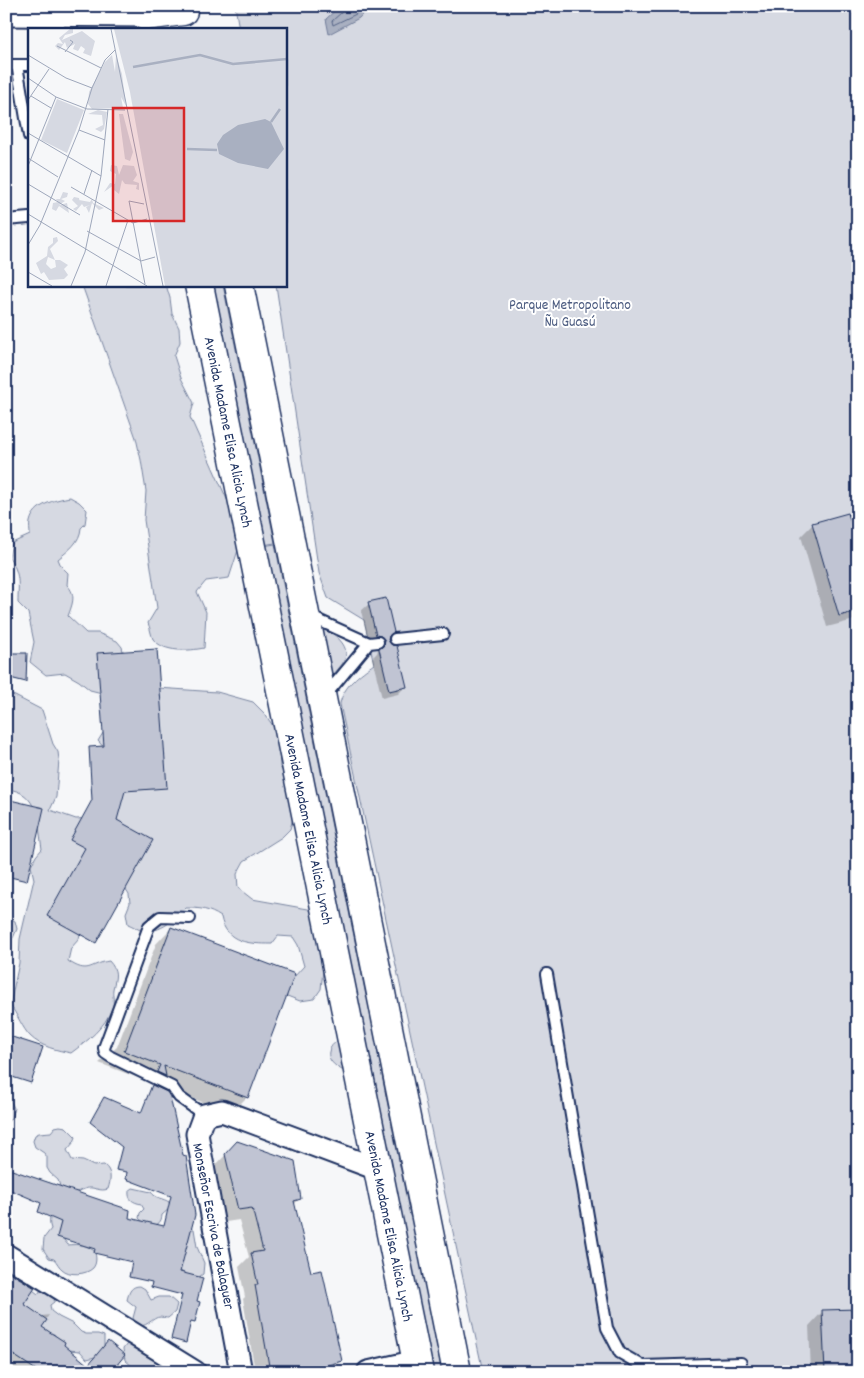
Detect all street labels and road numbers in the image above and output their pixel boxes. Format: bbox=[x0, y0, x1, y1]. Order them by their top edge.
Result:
street label: Avenida Madame Elisa Alicia Lynch bbox=[197, 335, 257, 530]
street label: Avenida Madame Elisa Alicia Lynch bbox=[277, 732, 337, 927]
street label: Avenida Madame Elisa Alicia Lynch bbox=[357, 1129, 418, 1324]
street label: Monseñor Escriva de Balaguer bbox=[185, 1141, 239, 1312]

